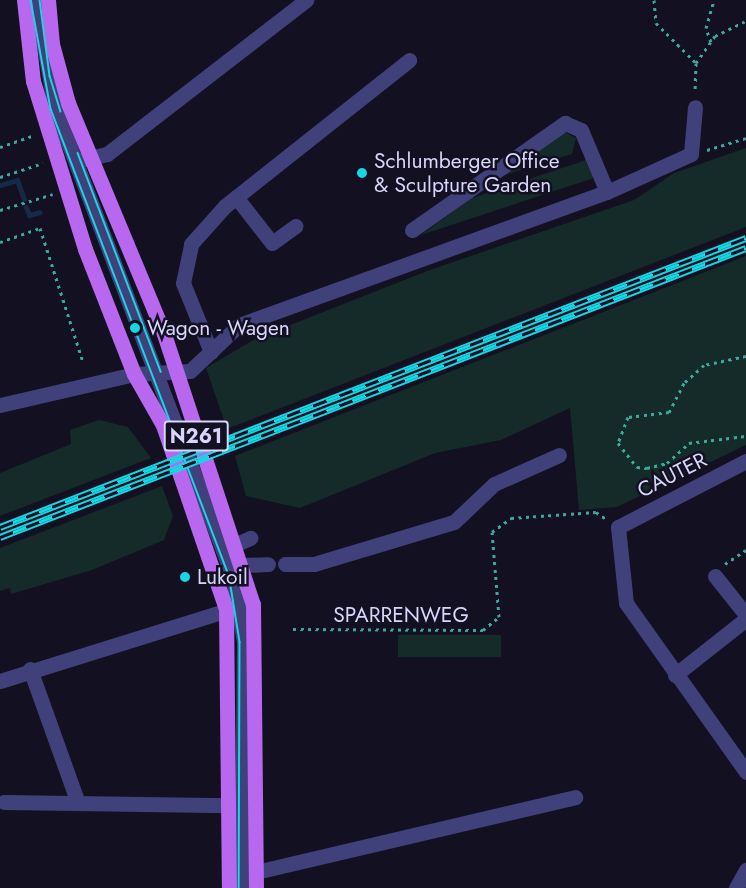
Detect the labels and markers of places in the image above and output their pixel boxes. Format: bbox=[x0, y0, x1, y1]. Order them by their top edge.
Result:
place label: Schlumberger Office & Sculpture Garden bbox=[374, 148, 560, 198]
marker: Schlumberger Office & Sculpture Garden bbox=[355, 166, 369, 180]
place label: Wagon - Wagen bbox=[147, 315, 290, 341]
marker: Wagon - Wagen bbox=[128, 321, 142, 335]
place label: Lukoil bbox=[197, 564, 248, 590]
marker: Lukoil bbox=[178, 570, 192, 584]

